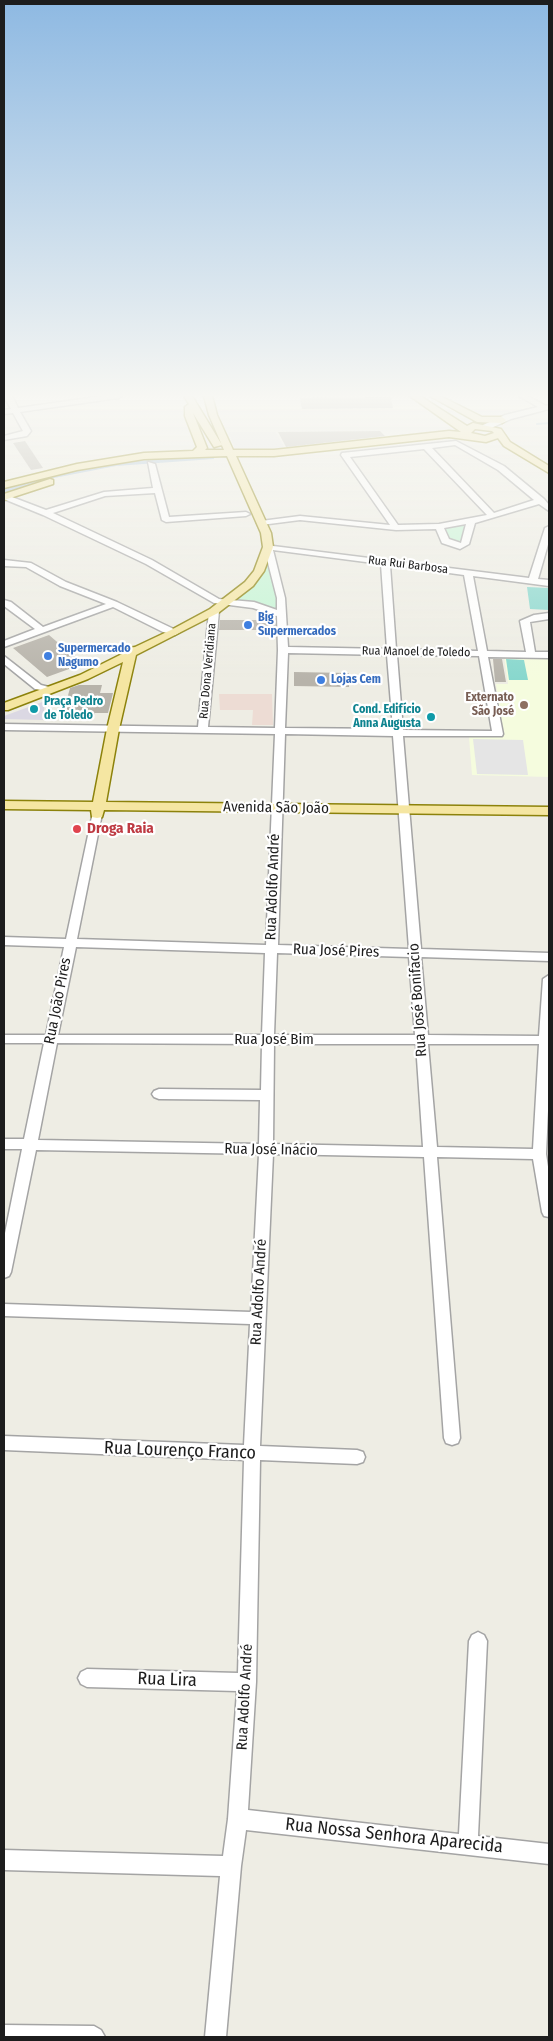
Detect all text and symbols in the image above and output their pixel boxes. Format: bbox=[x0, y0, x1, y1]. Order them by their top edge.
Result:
street label: Rua Rui Barbosa bbox=[367, 553, 449, 577]
place label: Big Supermercados bbox=[258, 611, 336, 639]
marker: Big Supermercados bbox=[242, 619, 254, 631]
street label: Rua Dona Veridiana bbox=[197, 622, 219, 720]
place label: Supermercado Nagumo bbox=[58, 642, 131, 670]
street label: Rua Manoel de Toledo bbox=[362, 644, 470, 660]
marker: Supermercado Nagumo bbox=[42, 650, 54, 662]
place label: Lojas Cem bbox=[331, 673, 381, 687]
marker: Lojas Cem bbox=[315, 674, 327, 686]
place label: Externato São José bbox=[466, 691, 514, 719]
place label: Praça Pedro de Toledo bbox=[44, 695, 103, 723]
marker: Externato São José bbox=[518, 699, 530, 711]
marker: Praça Pedro de Toledo bbox=[28, 703, 40, 715]
place label: Cond. Edifício Anna Augusta bbox=[353, 703, 421, 731]
marker: Cond. Edifício Anna Augusta bbox=[425, 711, 437, 723]
street label: Avenida São João bbox=[223, 798, 329, 818]
place label: Droga Raia bbox=[87, 820, 154, 838]
marker: Droga Raia bbox=[71, 823, 83, 835]
street label: Rua Adolfo André bbox=[262, 833, 284, 941]
street label: Rua José Pires bbox=[292, 940, 380, 962]
street label: Rua José Bonifacio bbox=[405, 943, 431, 1057]
street label: Rua João Pires bbox=[41, 956, 75, 1046]
street label: Rua José Bim bbox=[234, 1031, 314, 1049]
street label: Rua José Inácio bbox=[224, 1140, 318, 1160]
street label: Rua Adolfo André bbox=[247, 1238, 271, 1346]
street label: Rua Lourenço Franco bbox=[104, 1438, 256, 1464]
street label: Rua Adolfo André bbox=[233, 1643, 257, 1751]
street label: Rua Lira bbox=[137, 1668, 197, 1692]
street label: Rua Nossa Senhora Aparecida bbox=[284, 1814, 504, 1858]

